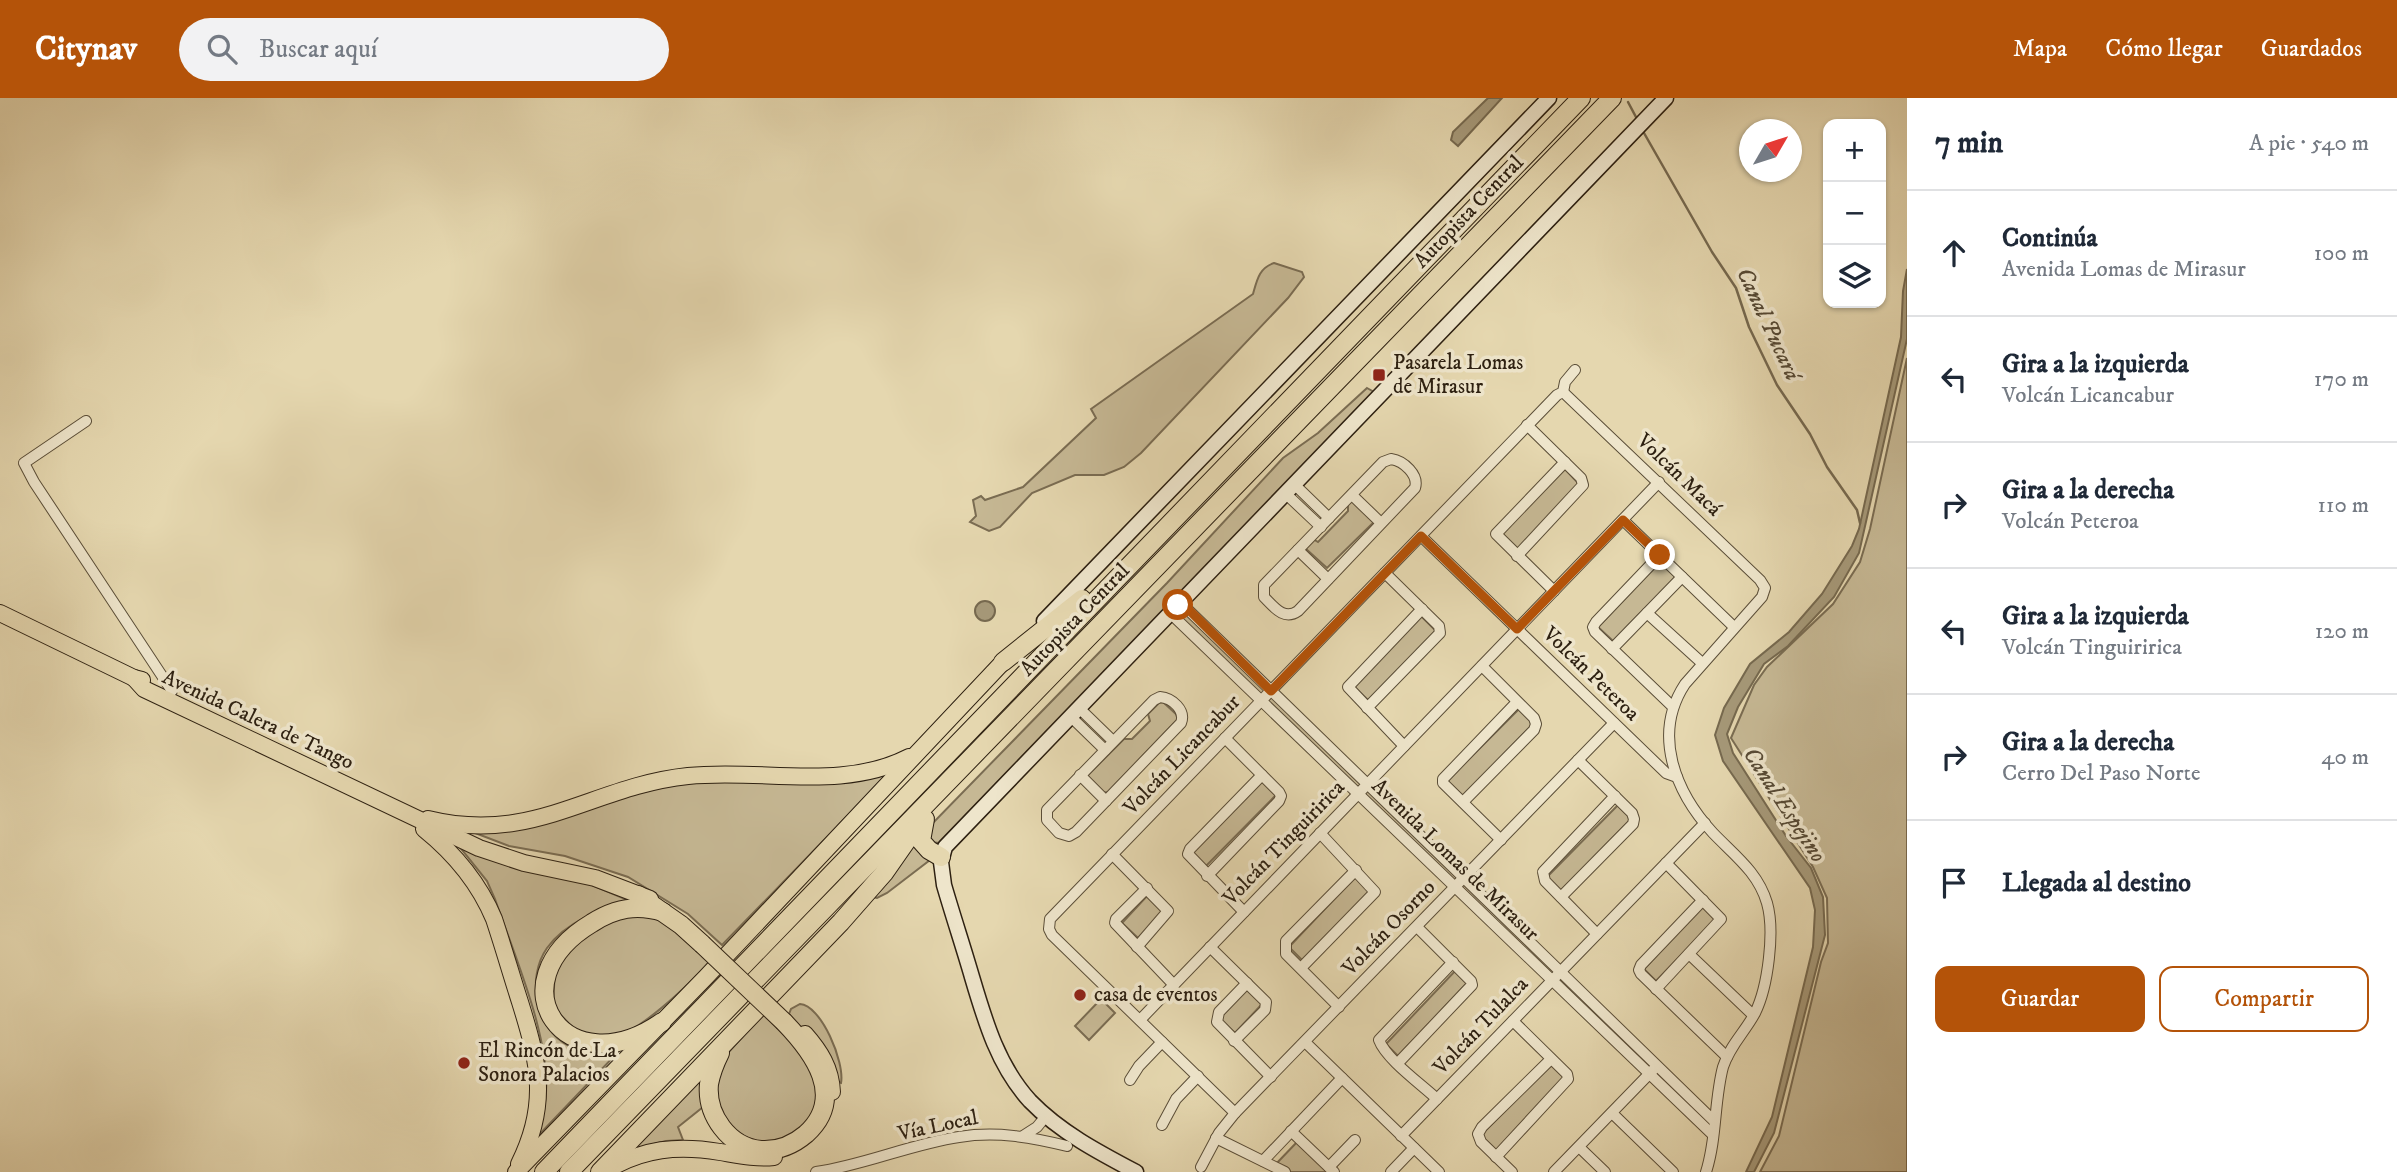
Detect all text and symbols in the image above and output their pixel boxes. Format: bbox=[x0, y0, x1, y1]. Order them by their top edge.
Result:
search box bbox=[179, 18, 669, 81]
text: Citynav bbox=[35, 29, 137, 70]
icon: search bbox=[203, 30, 241, 68]
text: Buscar aquí bbox=[259, 33, 377, 66]
text: Mapa bbox=[2013, 34, 2067, 64]
text: Cómo llegar bbox=[2105, 34, 2223, 64]
text: Guardados bbox=[2261, 34, 2362, 64]
north arrow bbox=[1739, 119, 1802, 182]
map controls bbox=[1823, 119, 1886, 308]
button: + bbox=[1823, 119, 1886, 182]
text: 7 min bbox=[1935, 125, 2003, 162]
text: A pie · 540 m bbox=[2249, 129, 2369, 158]
street label: Autopista Central bbox=[1409, 150, 1530, 274]
button: − bbox=[1823, 182, 1886, 245]
text: Continúa bbox=[2002, 222, 2097, 255]
icon: ahead bbox=[1935, 234, 1973, 272]
text: 100 m bbox=[2314, 239, 2369, 268]
button: layers bbox=[1823, 245, 1886, 308]
text: Avenida Lomas de Mirasur bbox=[2002, 255, 2246, 284]
water label: Canal Pucará bbox=[1729, 263, 1808, 388]
text: Gira a la izquierda bbox=[2002, 348, 2189, 381]
place label: Pasarela Lomas de Mirasur bbox=[1393, 350, 1523, 400]
icon: left bbox=[1935, 360, 1973, 398]
text: 170 m bbox=[2314, 365, 2369, 394]
marker: Pasarela Lomas de Mirasur bbox=[1371, 367, 1387, 383]
text: Volcán Licancabur bbox=[2002, 381, 2174, 410]
street label: Volcán Macá bbox=[1630, 427, 1727, 522]
text: Gira a la derecha bbox=[2002, 474, 2174, 507]
icon: right bbox=[1935, 486, 1973, 524]
text: 110 m bbox=[2318, 491, 2369, 520]
text: Volcán Peteroa bbox=[2002, 507, 2139, 536]
route end bbox=[1644, 539, 1675, 570]
street label: Autopista Central bbox=[1015, 558, 1136, 682]
route start bbox=[1162, 589, 1193, 620]
text: Gira a la izquierda bbox=[2002, 600, 2189, 633]
icon: left bbox=[1935, 612, 1973, 650]
text: 120 m bbox=[2315, 617, 2369, 646]
street label: Volcán Peteroa bbox=[1536, 621, 1645, 727]
text: Volcán Tinguiririca bbox=[2002, 633, 2182, 662]
street label: Avenida Calera de Tango bbox=[158, 664, 358, 776]
street label: Volcán Licancabur bbox=[1117, 689, 1246, 821]
text: Gira a la derecha bbox=[2002, 726, 2174, 759]
icon: right bbox=[1935, 738, 1973, 776]
water label: Canal Espejino bbox=[1736, 742, 1832, 868]
text: 40 m bbox=[2321, 743, 2369, 772]
text: Cerro Del Paso Norte bbox=[2002, 759, 2200, 788]
street label: Avenida Lomas de Mirasur bbox=[1366, 773, 1544, 947]
street label: Volcán Tinguiririca bbox=[1217, 775, 1350, 912]
icon: arrive bbox=[1935, 864, 1973, 902]
text: Llegada al destino bbox=[2002, 867, 2191, 900]
street label: Volcán Osorno bbox=[1336, 875, 1441, 982]
button: Guardar bbox=[1935, 966, 2145, 1032]
button: Compartir bbox=[2159, 966, 2369, 1032]
street label: Volcán Tulalca bbox=[1427, 972, 1534, 1081]
place label: casa de eventos bbox=[1094, 982, 1217, 1008]
marker: casa de eventos bbox=[1072, 987, 1088, 1003]
place label: El Rincón de La Sonora Palacios bbox=[478, 1038, 616, 1088]
marker: El Rincón de La Sonora Palacios bbox=[456, 1055, 472, 1071]
street label: Vía Local bbox=[895, 1105, 981, 1147]

